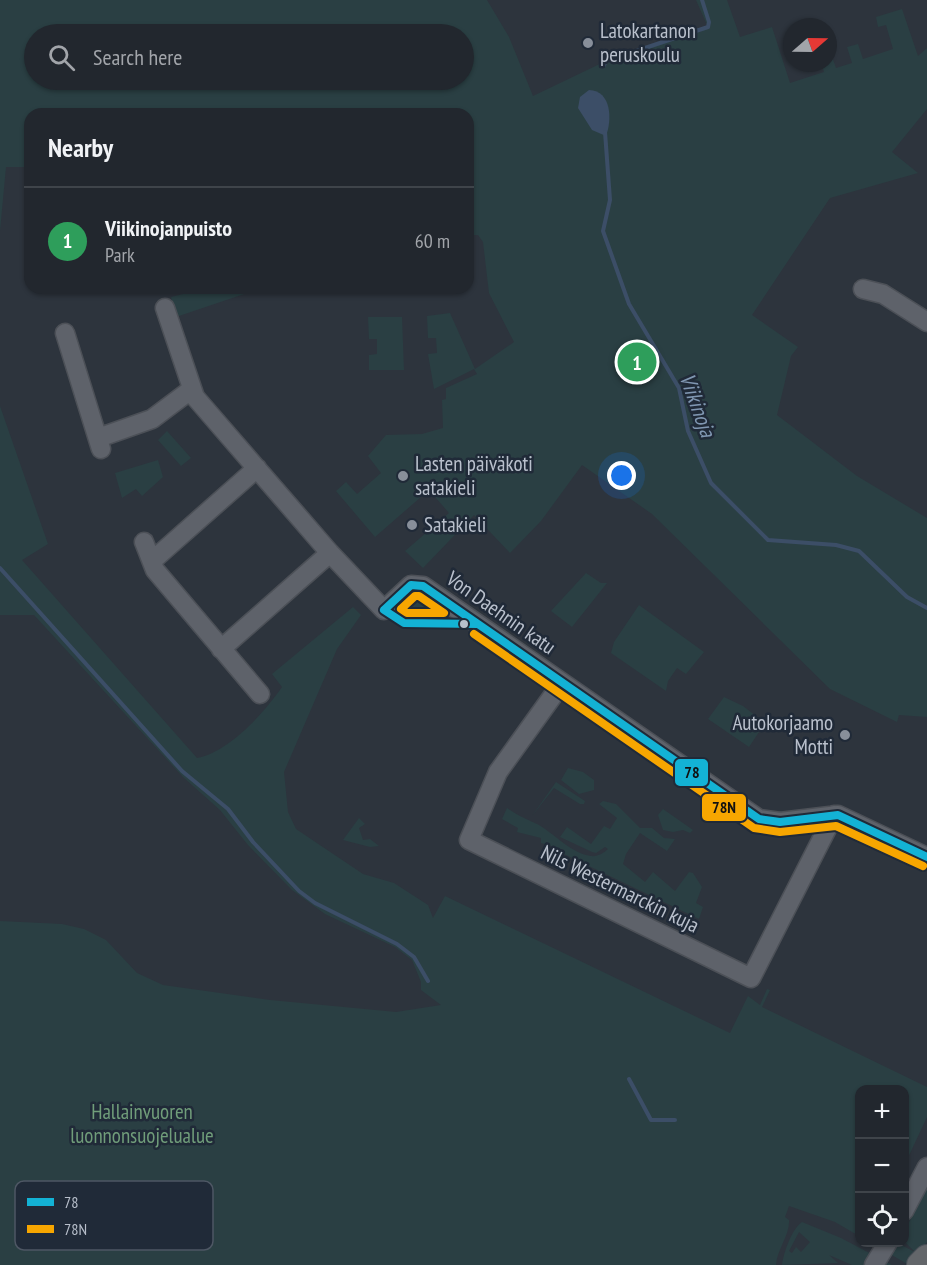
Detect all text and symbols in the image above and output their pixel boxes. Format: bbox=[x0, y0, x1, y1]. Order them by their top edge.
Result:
place label: Latokartanon peruskoulu bbox=[600, 17, 696, 68]
north arrow bbox=[783, 18, 837, 72]
search box bbox=[24, 24, 474, 90]
marker: Latokartanon peruskoulu bbox=[581, 36, 595, 50]
icon: search bbox=[45, 41, 78, 74]
text: Search here bbox=[93, 43, 182, 71]
text: Nearby bbox=[48, 131, 113, 164]
text: Viikinojanpuisto bbox=[105, 214, 232, 242]
text: 1 bbox=[63, 228, 72, 254]
text: 60 m bbox=[415, 228, 450, 254]
text: Park bbox=[105, 242, 135, 268]
pin: 1 bbox=[618, 340, 656, 385]
water label: Viikinoja bbox=[674, 369, 723, 442]
place label: Lasten päiväkoti satakieli bbox=[415, 450, 533, 501]
your location bbox=[607, 461, 636, 490]
marker: Lasten päiväkoti satakieli bbox=[396, 469, 410, 483]
place label: Satakieli bbox=[424, 511, 486, 538]
marker: Satakieli bbox=[405, 518, 419, 532]
street label: Von Daehnin katu bbox=[440, 564, 561, 660]
unlabelled marker bbox=[458, 618, 470, 630]
place label: Autokorjaamo Motti bbox=[732, 709, 833, 760]
marker: Autokorjaamo Motti bbox=[838, 728, 852, 742]
line badge: 78 bbox=[674, 758, 709, 787]
text: 78 bbox=[684, 762, 700, 782]
line badge: 78N bbox=[701, 793, 747, 822]
text: 78N bbox=[712, 797, 736, 817]
street label: Nils Westermarckin kuja bbox=[537, 839, 704, 939]
map controls bbox=[855, 1085, 909, 1247]
button: + bbox=[855, 1085, 909, 1139]
park label: Hallainvuoren luonnonsuojelualue bbox=[70, 1098, 214, 1149]
button: − bbox=[855, 1139, 909, 1193]
legend bbox=[15, 1181, 213, 1250]
text: 78 bbox=[64, 1192, 78, 1212]
button: locate bbox=[855, 1193, 909, 1247]
text: 78N bbox=[64, 1219, 87, 1239]

